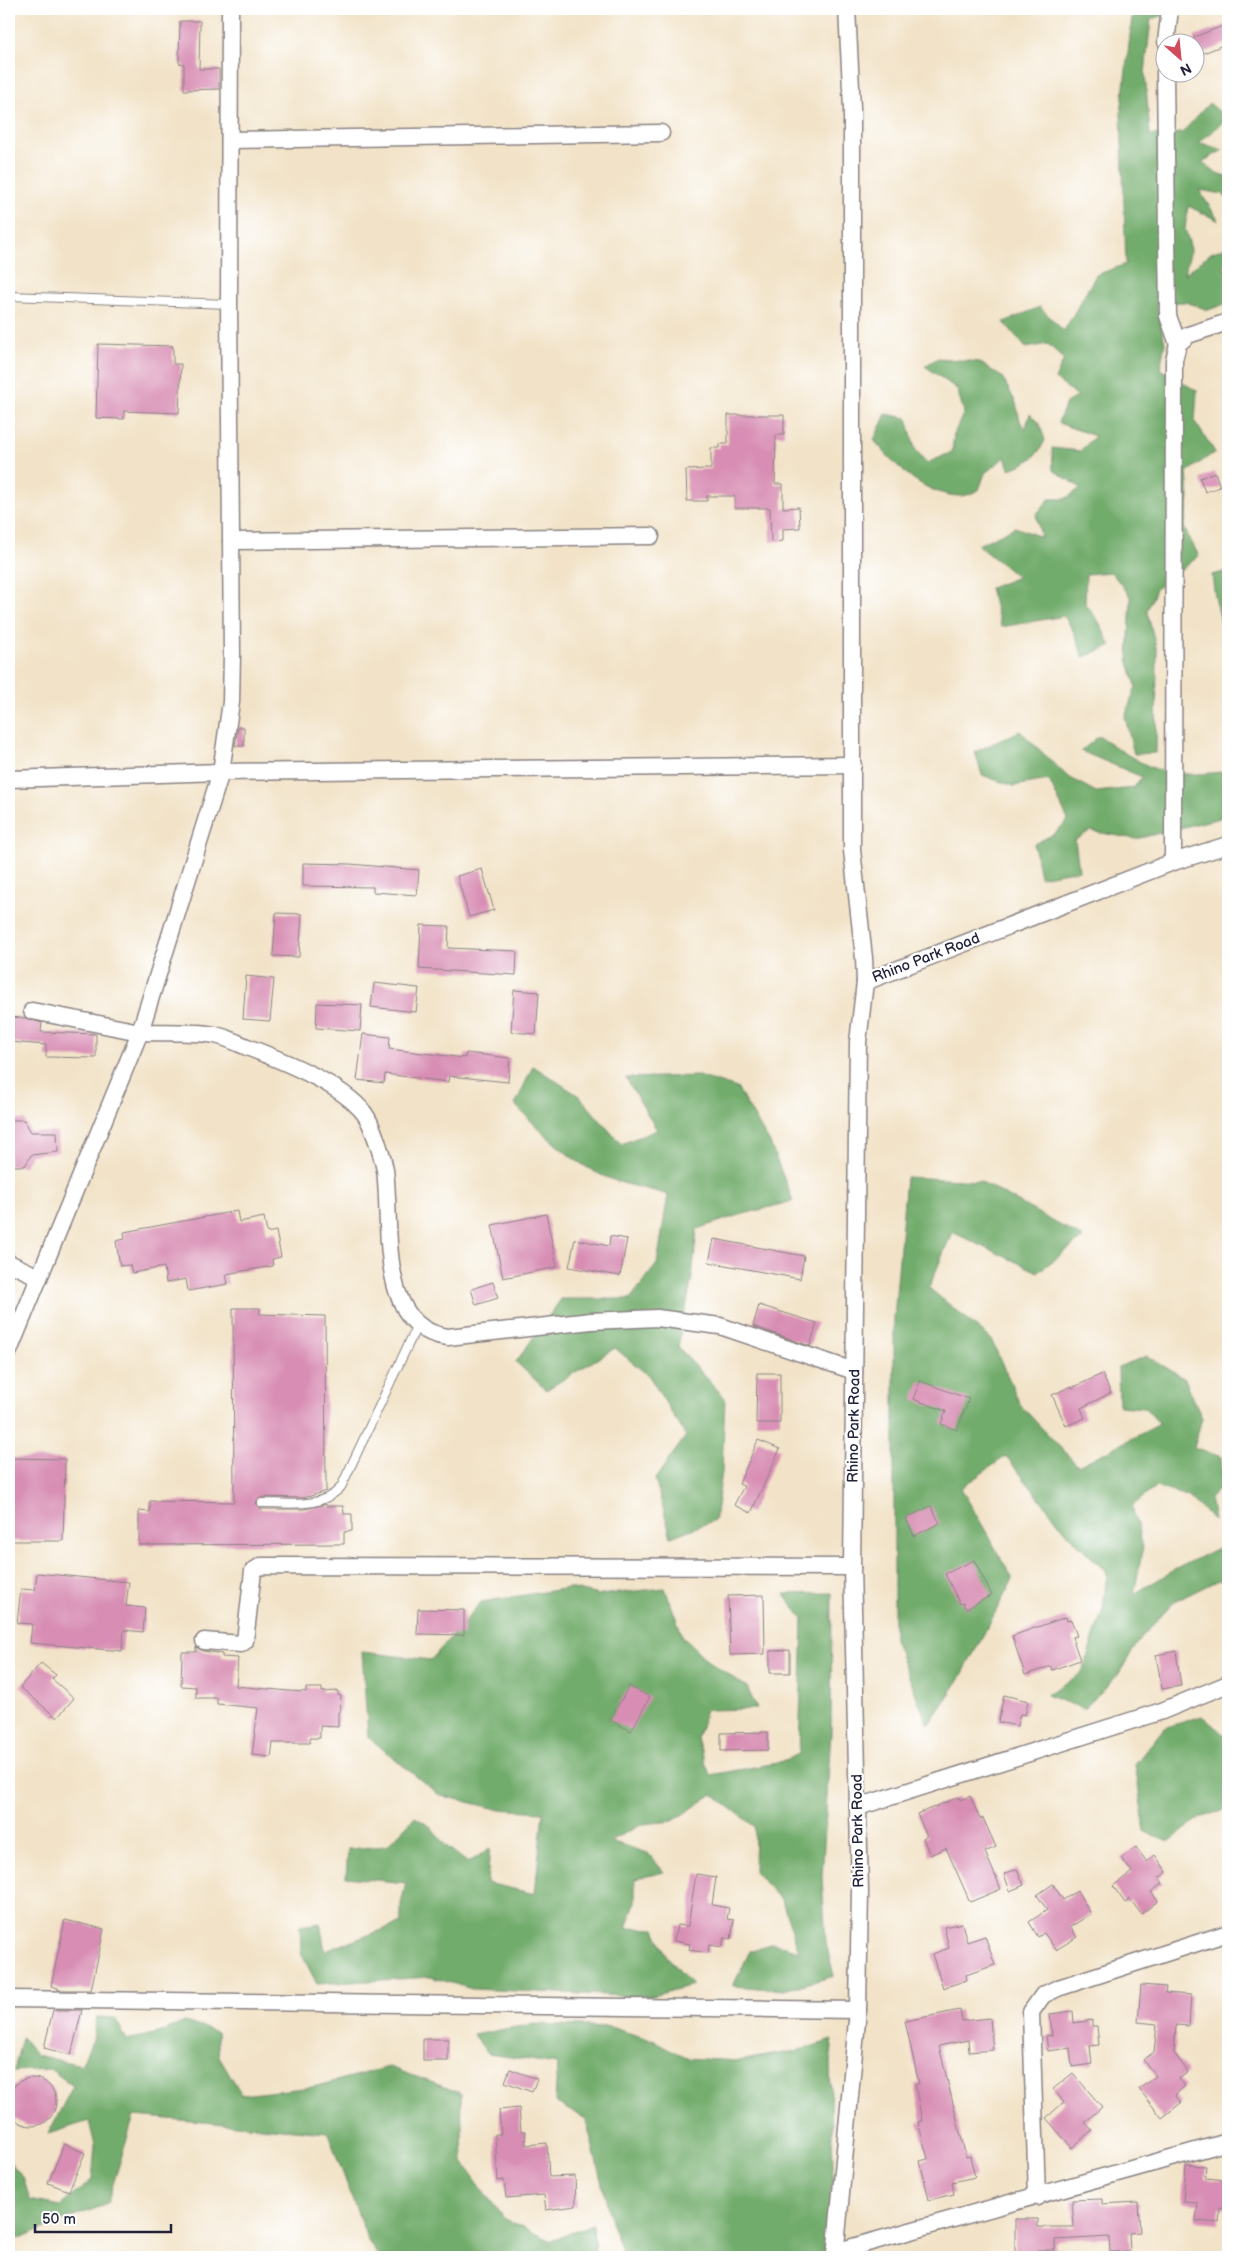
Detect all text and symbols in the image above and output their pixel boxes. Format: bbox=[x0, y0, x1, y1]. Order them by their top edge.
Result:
north arrow bbox=[1154, 32, 1204, 82]
text: N bbox=[1177, 59, 1194, 79]
street label: Rhino Park Road bbox=[869, 929, 983, 987]
street label: Rhino Park Road bbox=[844, 1369, 864, 1483]
street label: Rhino Park Road bbox=[848, 1774, 868, 1888]
scale bar bbox=[35, 2201, 171, 2233]
text: 50 m bbox=[42, 2210, 76, 2229]

